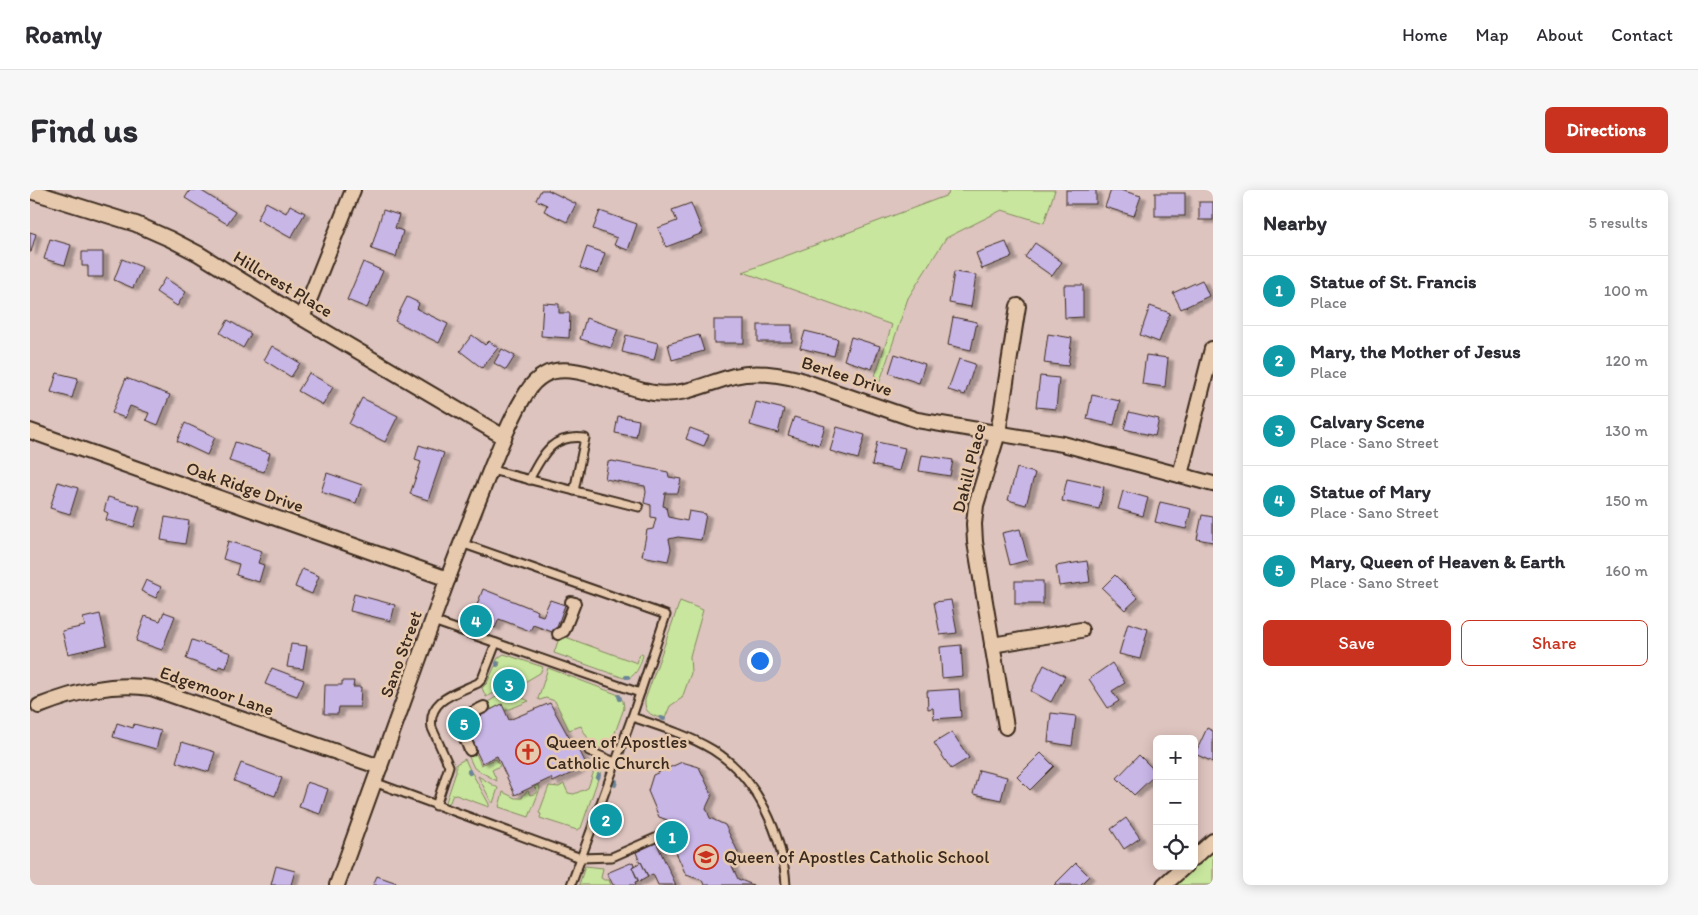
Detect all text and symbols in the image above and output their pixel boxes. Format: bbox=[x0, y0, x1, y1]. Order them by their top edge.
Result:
text: Roamly bbox=[25, 20, 102, 49]
text: Home bbox=[1402, 24, 1448, 46]
text: Map bbox=[1476, 24, 1509, 46]
text: About bbox=[1537, 24, 1583, 46]
text: Contact bbox=[1611, 24, 1673, 46]
button: Directions bbox=[1545, 107, 1668, 153]
text: Find us bbox=[30, 109, 138, 151]
text: Nearby bbox=[1263, 210, 1327, 235]
text: 5 results bbox=[1588, 213, 1648, 232]
street label: Hillcrest Place bbox=[229, 246, 337, 322]
text: Statue of St. Francis bbox=[1310, 270, 1477, 293]
text: 1 bbox=[1275, 281, 1283, 300]
text: 100 m bbox=[1604, 281, 1648, 300]
text: Place bbox=[1310, 293, 1347, 312]
text: Mary, the Mother of Jesus bbox=[1310, 340, 1521, 363]
street label: Berlee Drive bbox=[799, 351, 895, 401]
text: 2 bbox=[1275, 351, 1283, 370]
text: 120 m bbox=[1605, 351, 1648, 370]
text: Place bbox=[1310, 363, 1347, 382]
text: Calvary Scene bbox=[1310, 410, 1425, 433]
street label: Dahill Place bbox=[947, 421, 991, 515]
text: 3 bbox=[1275, 421, 1283, 440]
text: 130 m bbox=[1605, 421, 1648, 440]
text: Place · Sano Street bbox=[1310, 433, 1439, 452]
street label: Oak Ridge Drive bbox=[183, 457, 307, 517]
text: Statue of Mary bbox=[1310, 480, 1431, 503]
text: 4 bbox=[1274, 491, 1284, 510]
text: 150 m bbox=[1605, 491, 1648, 510]
text: Place · Sano Street bbox=[1310, 503, 1439, 522]
text: Mary, Queen of Heaven & Earth bbox=[1310, 550, 1565, 573]
text: 5 bbox=[1275, 561, 1283, 580]
text: 160 m bbox=[1605, 561, 1648, 580]
text: Place · Sano Street bbox=[1310, 573, 1439, 592]
pin: 4 bbox=[460, 602, 492, 640]
street label: Sano Street bbox=[375, 607, 427, 700]
button: Save bbox=[1263, 620, 1451, 666]
button: Share bbox=[1461, 620, 1648, 666]
your location bbox=[747, 648, 773, 674]
street label: Edgemoor Lane bbox=[157, 661, 277, 721]
pin: 3 bbox=[493, 666, 525, 704]
pin: 5 bbox=[448, 705, 480, 743]
place label: Queen of Apostles Catholic Church bbox=[546, 731, 687, 774]
map controls bbox=[1153, 735, 1198, 870]
button: + bbox=[1153, 735, 1198, 780]
church icon: Queen of Apostles Catholic Church bbox=[515, 739, 541, 765]
button: − bbox=[1153, 780, 1198, 825]
pin: 2 bbox=[590, 801, 622, 839]
pin: 1 bbox=[656, 818, 688, 856]
button: locate bbox=[1153, 825, 1198, 870]
school or university icon: Queen of Apostles Catholic School bbox=[693, 844, 719, 870]
place label: Queen of Apostles Catholic School bbox=[724, 846, 989, 868]

